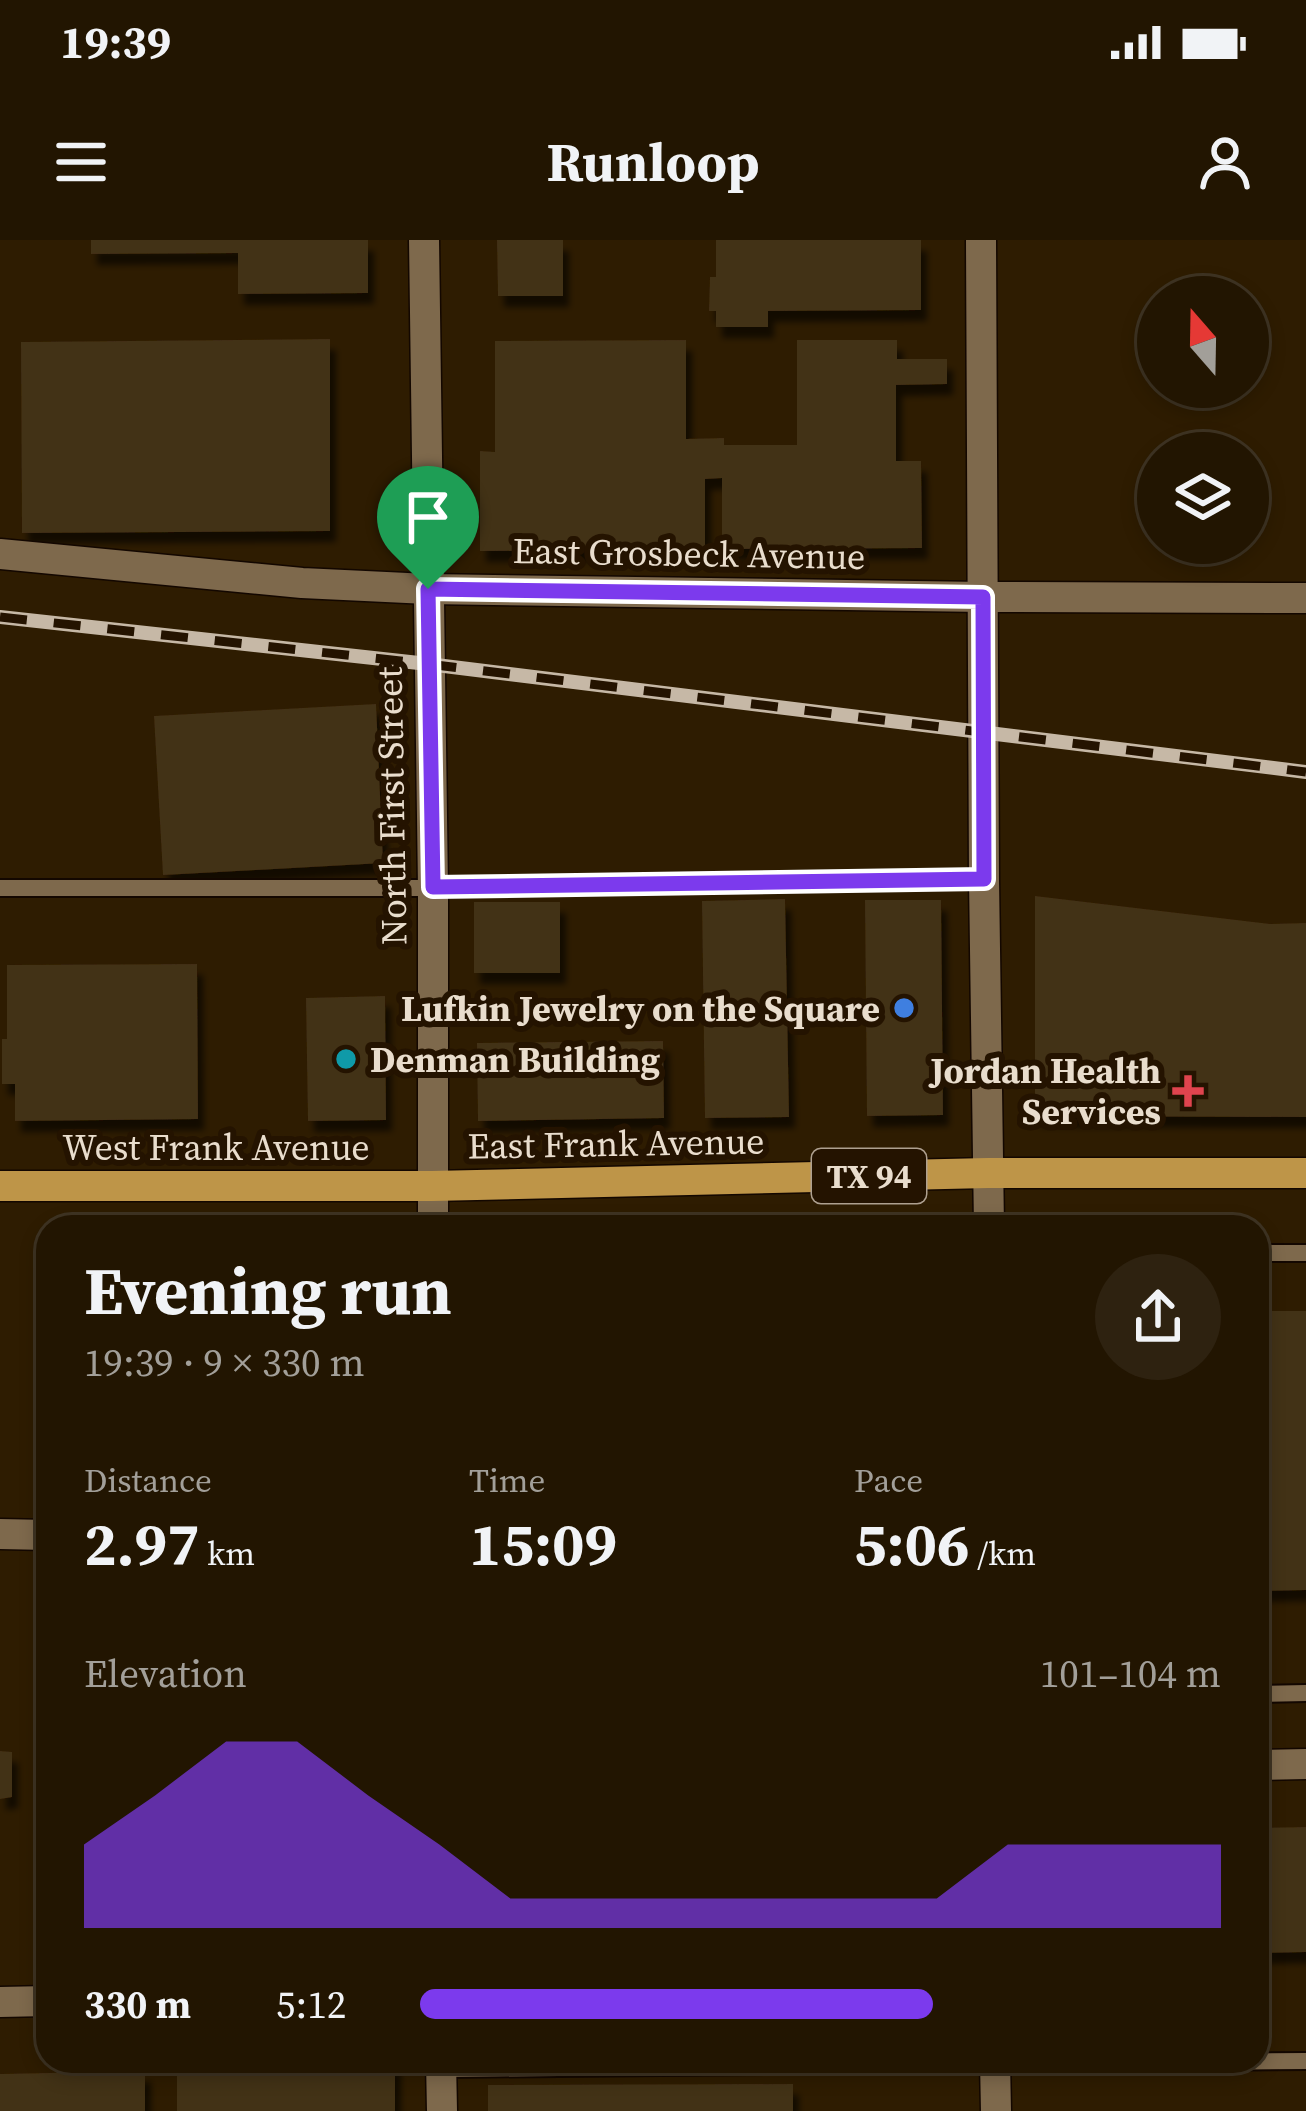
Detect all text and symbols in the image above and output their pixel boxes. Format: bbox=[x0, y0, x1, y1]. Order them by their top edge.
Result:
text: 19:39 bbox=[60, 11, 171, 73]
text: Runloop bbox=[547, 125, 759, 199]
icon: menu bbox=[48, 129, 114, 195]
icon: person bbox=[1192, 129, 1258, 195]
north arrow bbox=[1137, 276, 1269, 408]
map controls bbox=[1137, 276, 1269, 564]
button: layers bbox=[1137, 432, 1269, 564]
pin bbox=[377, 466, 479, 589]
icon: arrive bbox=[395, 484, 461, 550]
street label: East Grosbeck Avenue bbox=[512, 526, 866, 581]
street label: North First Street bbox=[365, 666, 418, 946]
place label: Lufkin Jewelry on the Square bbox=[401, 984, 880, 1033]
marker: Lufkin Jewelry on the Square bbox=[891, 995, 917, 1021]
place label: Denman Building bbox=[370, 1035, 660, 1084]
marker: Denman Building bbox=[333, 1046, 359, 1072]
place label: Jordan Health Services bbox=[928, 1046, 1161, 1136]
marker: Jordan Health Services bbox=[1172, 1075, 1204, 1107]
street label: East Frank Avenue bbox=[467, 1116, 765, 1171]
street label: West Frank Avenue bbox=[62, 1123, 370, 1172]
road number: TX 94 bbox=[812, 1149, 926, 1203]
text: Evening run bbox=[84, 1246, 452, 1336]
button: share bbox=[1095, 1254, 1221, 1380]
text: 19:39 · 9 × 330 m bbox=[84, 1336, 365, 1389]
text: Distance bbox=[84, 1458, 212, 1503]
text: Time bbox=[469, 1458, 545, 1503]
text: Pace bbox=[854, 1458, 923, 1503]
text: 2.97 bbox=[84, 1503, 200, 1585]
text: 15:09 bbox=[469, 1503, 617, 1585]
text: 5:06 bbox=[854, 1503, 970, 1585]
text: km bbox=[200, 1531, 255, 1576]
text: /km bbox=[970, 1531, 1036, 1576]
text: Elevation bbox=[84, 1647, 247, 1700]
text: 101–104 m bbox=[1040, 1647, 1221, 1700]
text: 330 m bbox=[84, 1978, 191, 2031]
text: 5:12 bbox=[276, 1978, 346, 2031]

